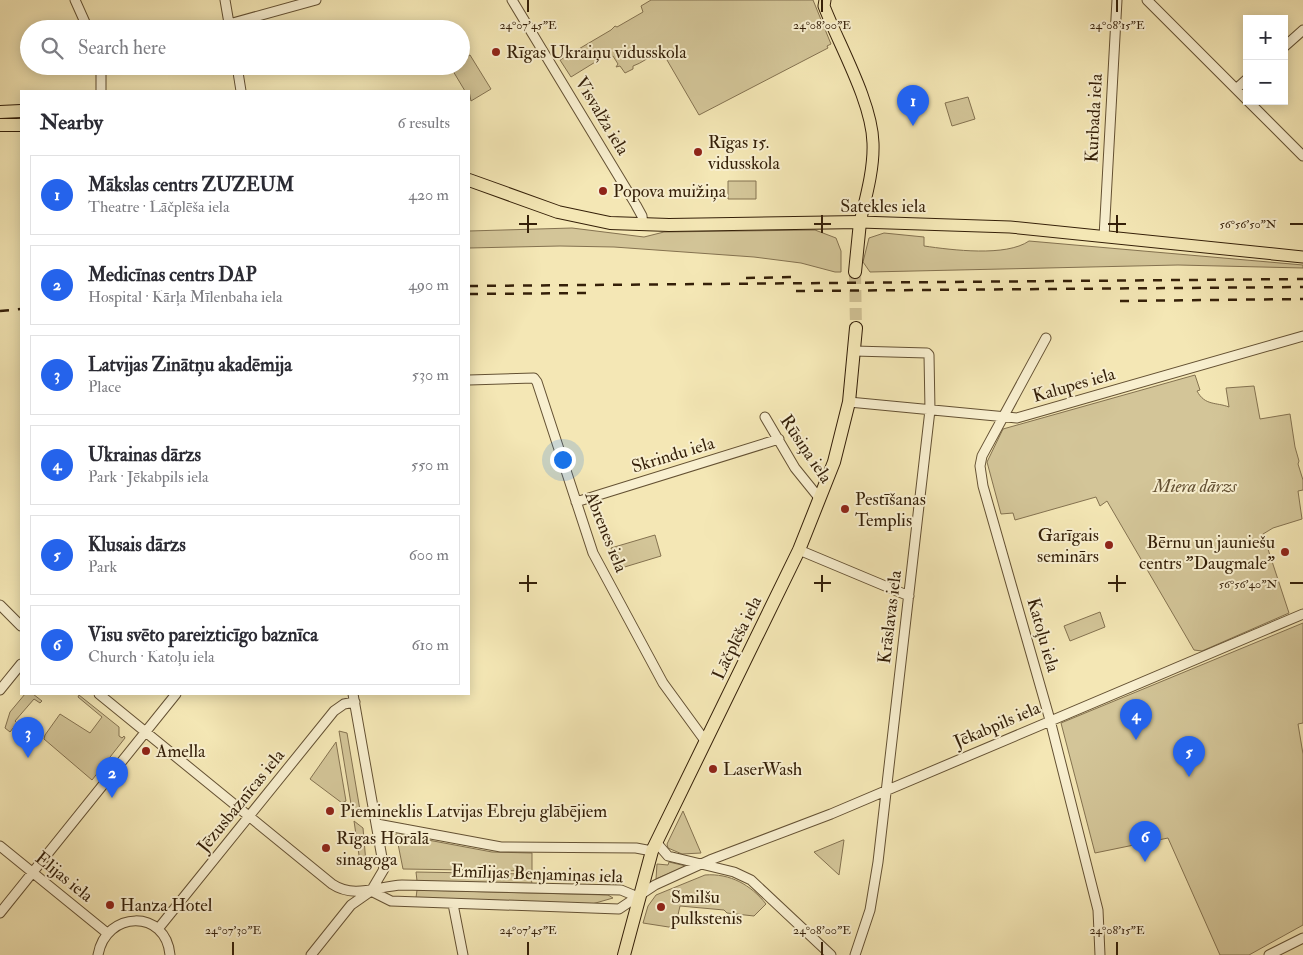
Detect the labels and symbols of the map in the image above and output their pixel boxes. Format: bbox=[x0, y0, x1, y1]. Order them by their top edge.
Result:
text: 24°07'45"E bbox=[499, 18, 557, 33]
text: 24°08'00"E bbox=[793, 18, 851, 33]
text: 24°08'15"E bbox=[1089, 18, 1145, 33]
place label: Rīgas Ukraiņu vidusskola bbox=[506, 41, 687, 64]
marker: Rīgas Ukraiņu vidusskola bbox=[490, 46, 502, 58]
street label: Kurbada iela bbox=[1080, 72, 1108, 163]
street label: Visvalža iela bbox=[570, 73, 635, 160]
pin: 1 bbox=[897, 85, 929, 126]
place label: Rīgas 15. vidusskola bbox=[707, 131, 780, 175]
marker: Rīgas 15. vidusskola bbox=[692, 146, 704, 158]
place label: Popova muižiņa bbox=[613, 180, 727, 203]
marker: Popova muižiņa bbox=[597, 185, 609, 197]
street label: Satekles iela bbox=[840, 195, 926, 218]
text: 56°56'50"N bbox=[1219, 217, 1277, 232]
street label: Kalupes iela bbox=[1030, 362, 1118, 408]
street label: Rūsiņa iela bbox=[775, 410, 838, 488]
street label: Skrindu iela bbox=[629, 431, 718, 479]
your location bbox=[550, 447, 576, 473]
park label: Miera dārzs bbox=[1152, 475, 1238, 498]
street label: Abrenes iela bbox=[579, 487, 633, 576]
place label: Pestīšanas Templis bbox=[855, 488, 926, 532]
marker: Pestīšanas Templis bbox=[839, 503, 851, 515]
place label: Garīgais seminārs bbox=[1037, 524, 1099, 568]
place label: Bērnu un jauniešu centrs "Daugmale" bbox=[1139, 531, 1275, 575]
marker: Garīgais seminārs bbox=[1103, 539, 1115, 551]
marker: Bērnu un jauniešu centrs "Daugmale" bbox=[1279, 546, 1291, 558]
street label: Krāslavas iela bbox=[873, 568, 907, 665]
text: 56°56'40"N bbox=[1219, 577, 1277, 592]
street label: Lāčplēša iela bbox=[707, 592, 767, 684]
street label: Katoļu iela bbox=[1021, 595, 1065, 675]
street label: Jēkabpils iela bbox=[949, 696, 1044, 754]
pin: 4 bbox=[1120, 699, 1152, 740]
pin: 3 bbox=[12, 717, 44, 758]
pin: 5 bbox=[1173, 736, 1205, 777]
place label: Amella bbox=[155, 740, 206, 763]
street label: Jēzusbaznīcas iela bbox=[192, 744, 290, 858]
marker: Amella bbox=[140, 745, 152, 757]
pin: 2 bbox=[96, 757, 128, 798]
place label: LaserWash bbox=[723, 758, 803, 781]
marker: LaserWash bbox=[707, 763, 719, 775]
place label: Piemineklis Latvijas Ebreju glābējiem bbox=[340, 800, 607, 823]
marker: Piemineklis Latvijas Ebreju glābējiem bbox=[324, 805, 336, 817]
pin: 6 bbox=[1129, 821, 1161, 862]
place label: Rīgas Horālā sinagoga bbox=[336, 827, 430, 871]
marker: Rīgas Horālā sinagoga bbox=[320, 842, 332, 854]
street label: Elijas iela bbox=[30, 847, 98, 908]
street label: Emīlijas Benjamiņas iela bbox=[450, 859, 624, 889]
place label: Smilšu pulkstenis bbox=[670, 886, 742, 930]
place label: Hanza Hotel bbox=[120, 894, 213, 917]
marker: Hanza Hotel bbox=[104, 899, 116, 911]
marker: Smilšu pulkstenis bbox=[655, 901, 667, 913]
text: 24°07'30"E bbox=[205, 923, 261, 938]
text: 24°07'45"E bbox=[499, 923, 557, 938]
text: 24°08'00"E bbox=[793, 923, 851, 938]
text: 24°08'15"E bbox=[1089, 923, 1145, 938]

